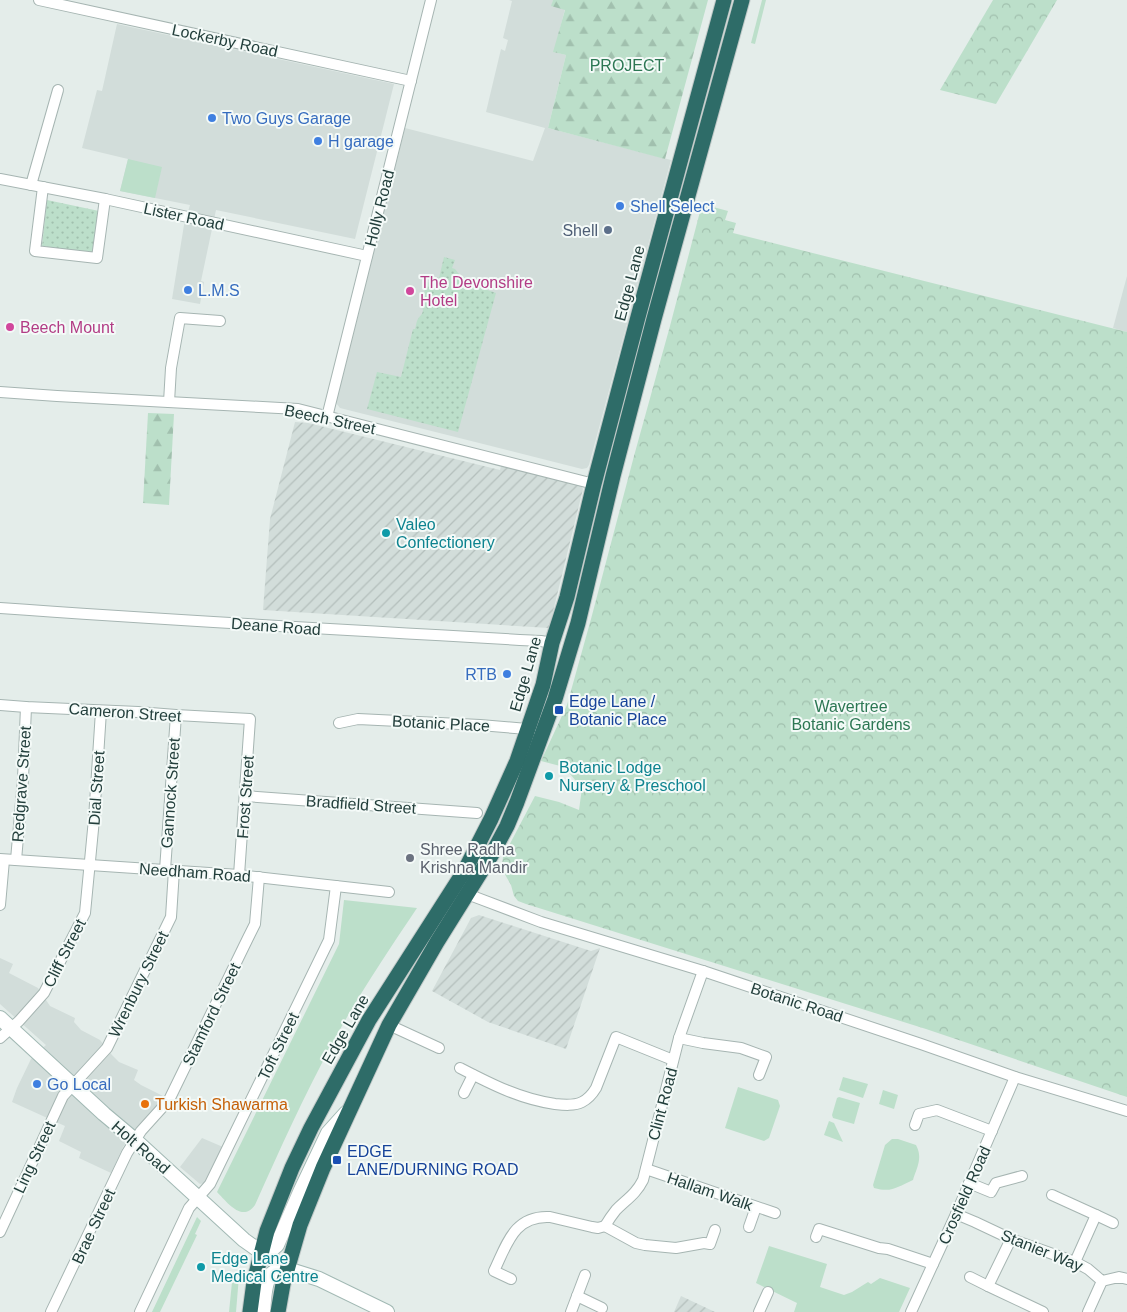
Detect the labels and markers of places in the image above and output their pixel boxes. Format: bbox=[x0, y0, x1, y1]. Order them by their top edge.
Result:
place label: Two Guys Garage bbox=[222, 110, 351, 127]
marker: Two Guys Garage bbox=[206, 112, 218, 124]
place label: H garage bbox=[328, 133, 394, 150]
marker: H garage bbox=[312, 135, 324, 147]
place label: Shell Select bbox=[630, 198, 715, 215]
marker: Shell Select bbox=[614, 200, 626, 212]
place label: Shell bbox=[562, 222, 598, 239]
marker: Shell bbox=[602, 224, 614, 236]
place label: The Devonshire Hotel bbox=[420, 274, 533, 309]
place label: L.M.S bbox=[198, 282, 240, 299]
marker: L.M.S bbox=[182, 284, 194, 296]
marker: The Devonshire Hotel bbox=[404, 285, 416, 297]
place label: Beech Mount bbox=[20, 319, 115, 336]
marker: Beech Mount bbox=[4, 321, 16, 333]
place label: Valeo Confectionery bbox=[396, 516, 495, 551]
marker: Valeo Confectionery bbox=[380, 527, 392, 539]
place label: RTB bbox=[465, 666, 497, 683]
marker: RTB bbox=[501, 668, 513, 680]
place label: Edge Lane / Botanic Place bbox=[569, 693, 667, 728]
marker: Edge Lane / Botanic Place bbox=[553, 704, 565, 716]
place label: Botanic Lodge Nursery & Preschool bbox=[559, 759, 706, 794]
marker: Botanic Lodge Nursery & Preschool bbox=[543, 770, 555, 782]
place label: Shree Radha Krishna Mandir bbox=[420, 841, 528, 876]
marker: Shree Radha Krishna Mandir bbox=[404, 852, 416, 864]
place label: Go Local bbox=[47, 1076, 111, 1093]
marker: Go Local bbox=[31, 1078, 43, 1090]
place label: Turkish Shawarma bbox=[155, 1096, 288, 1113]
marker: Turkish Shawarma bbox=[139, 1098, 151, 1110]
place label: EDGE LANE/DURNING ROAD bbox=[347, 1143, 519, 1178]
marker: EDGE LANE/DURNING ROAD bbox=[331, 1154, 343, 1166]
place label: Edge Lane Medical Centre bbox=[211, 1250, 319, 1285]
marker: Edge Lane Medical Centre bbox=[195, 1261, 207, 1273]

